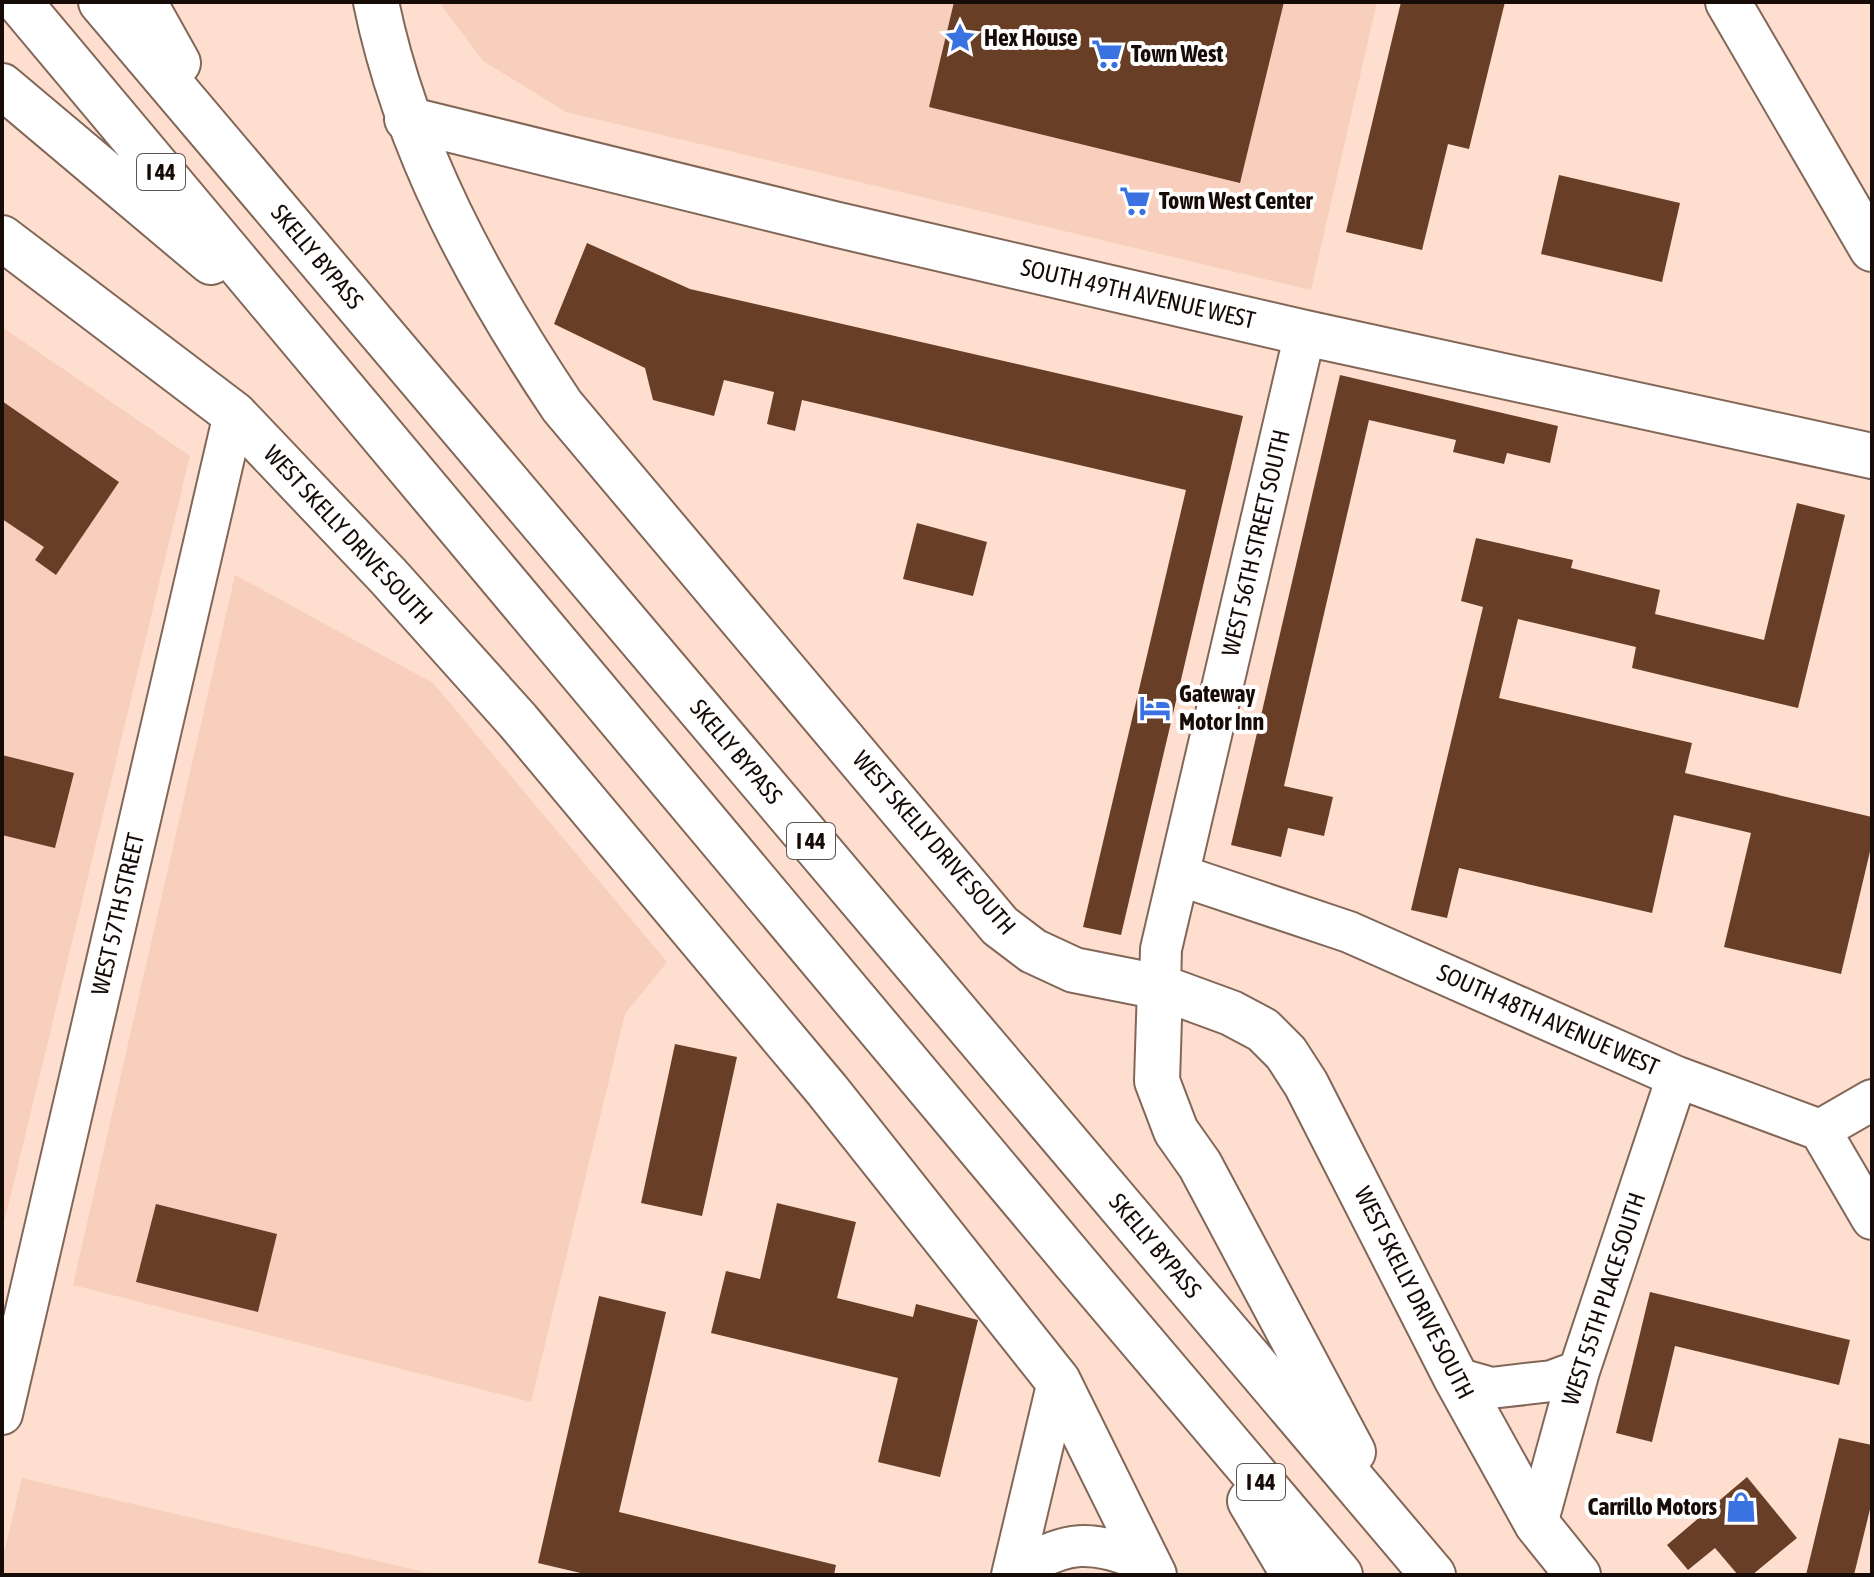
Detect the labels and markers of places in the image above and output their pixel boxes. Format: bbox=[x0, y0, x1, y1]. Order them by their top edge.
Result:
place icon: Hex House bbox=[943, 21, 977, 55]
place label: Hex House bbox=[984, 24, 1078, 51]
supermarket icon: Town West bbox=[1090, 37, 1124, 71]
place label: Town West bbox=[1131, 40, 1223, 67]
supermarket icon: Town West Center bbox=[1118, 184, 1152, 218]
place label: Town West Center bbox=[1159, 187, 1314, 214]
place label: Gateway Motor Inn bbox=[1179, 680, 1264, 735]
hotel icon: Gateway Motor Inn bbox=[1138, 691, 1172, 725]
shop icon: Carrillo Motors bbox=[1724, 1490, 1758, 1524]
place label: Carrillo Motors bbox=[1587, 1493, 1718, 1520]

